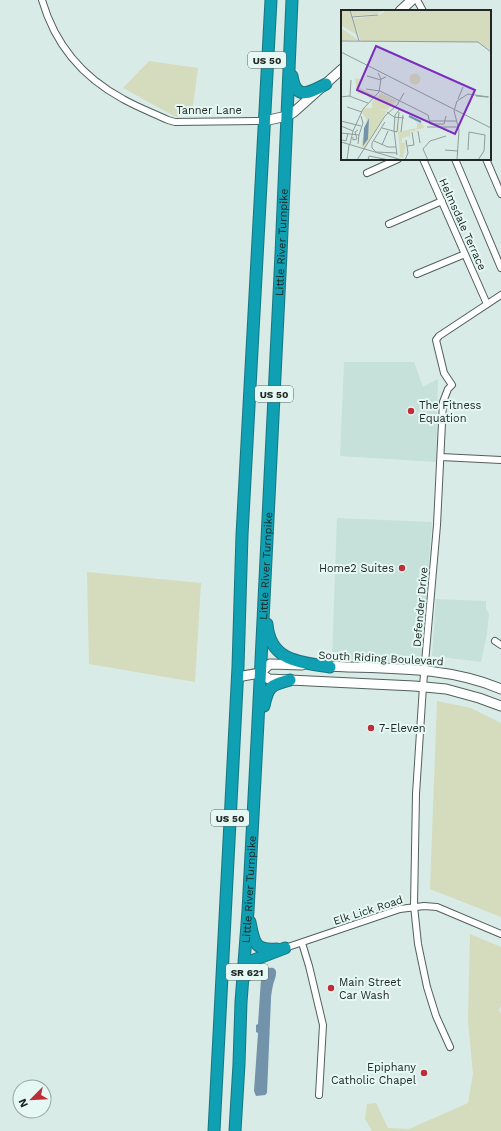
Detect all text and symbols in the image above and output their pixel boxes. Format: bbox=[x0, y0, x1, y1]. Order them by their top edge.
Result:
inset map bbox=[341, 10, 491, 160]
road number: US 50 bbox=[248, 52, 286, 68]
street label: Tanner Lane bbox=[176, 104, 242, 117]
street label: Helmsdale Terrace bbox=[436, 176, 489, 272]
street label: Little River Turnpike bbox=[273, 188, 291, 296]
road number: US 50 bbox=[255, 386, 293, 402]
place label: The Fitness Equation bbox=[419, 399, 482, 425]
marker: The Fitness Equation bbox=[406, 406, 416, 416]
street label: Little River Turnpike bbox=[257, 512, 275, 620]
place label: Home2 Suites bbox=[319, 562, 394, 575]
marker: Home2 Suites bbox=[397, 563, 407, 573]
street label: Defender Drive bbox=[411, 567, 430, 648]
street label: South Riding Boulevard bbox=[318, 649, 444, 668]
place label: 7-Eleven bbox=[379, 722, 426, 735]
marker: 7-Eleven bbox=[366, 723, 376, 733]
road number: US 50 bbox=[211, 810, 249, 826]
street label: Little River Turnpike bbox=[240, 835, 259, 944]
street label: Elk Lick Road bbox=[332, 893, 405, 928]
road number: SR 621 bbox=[226, 964, 268, 980]
place label: Main Street Car Wash bbox=[339, 976, 402, 1002]
marker: Main Street Car Wash bbox=[326, 983, 336, 993]
place label: Epiphany Catholic Chapel bbox=[331, 1061, 417, 1087]
marker: Epiphany Catholic Chapel bbox=[419, 1068, 429, 1078]
north arrow bbox=[12, 1079, 52, 1119]
text: N bbox=[16, 1096, 31, 1109]

